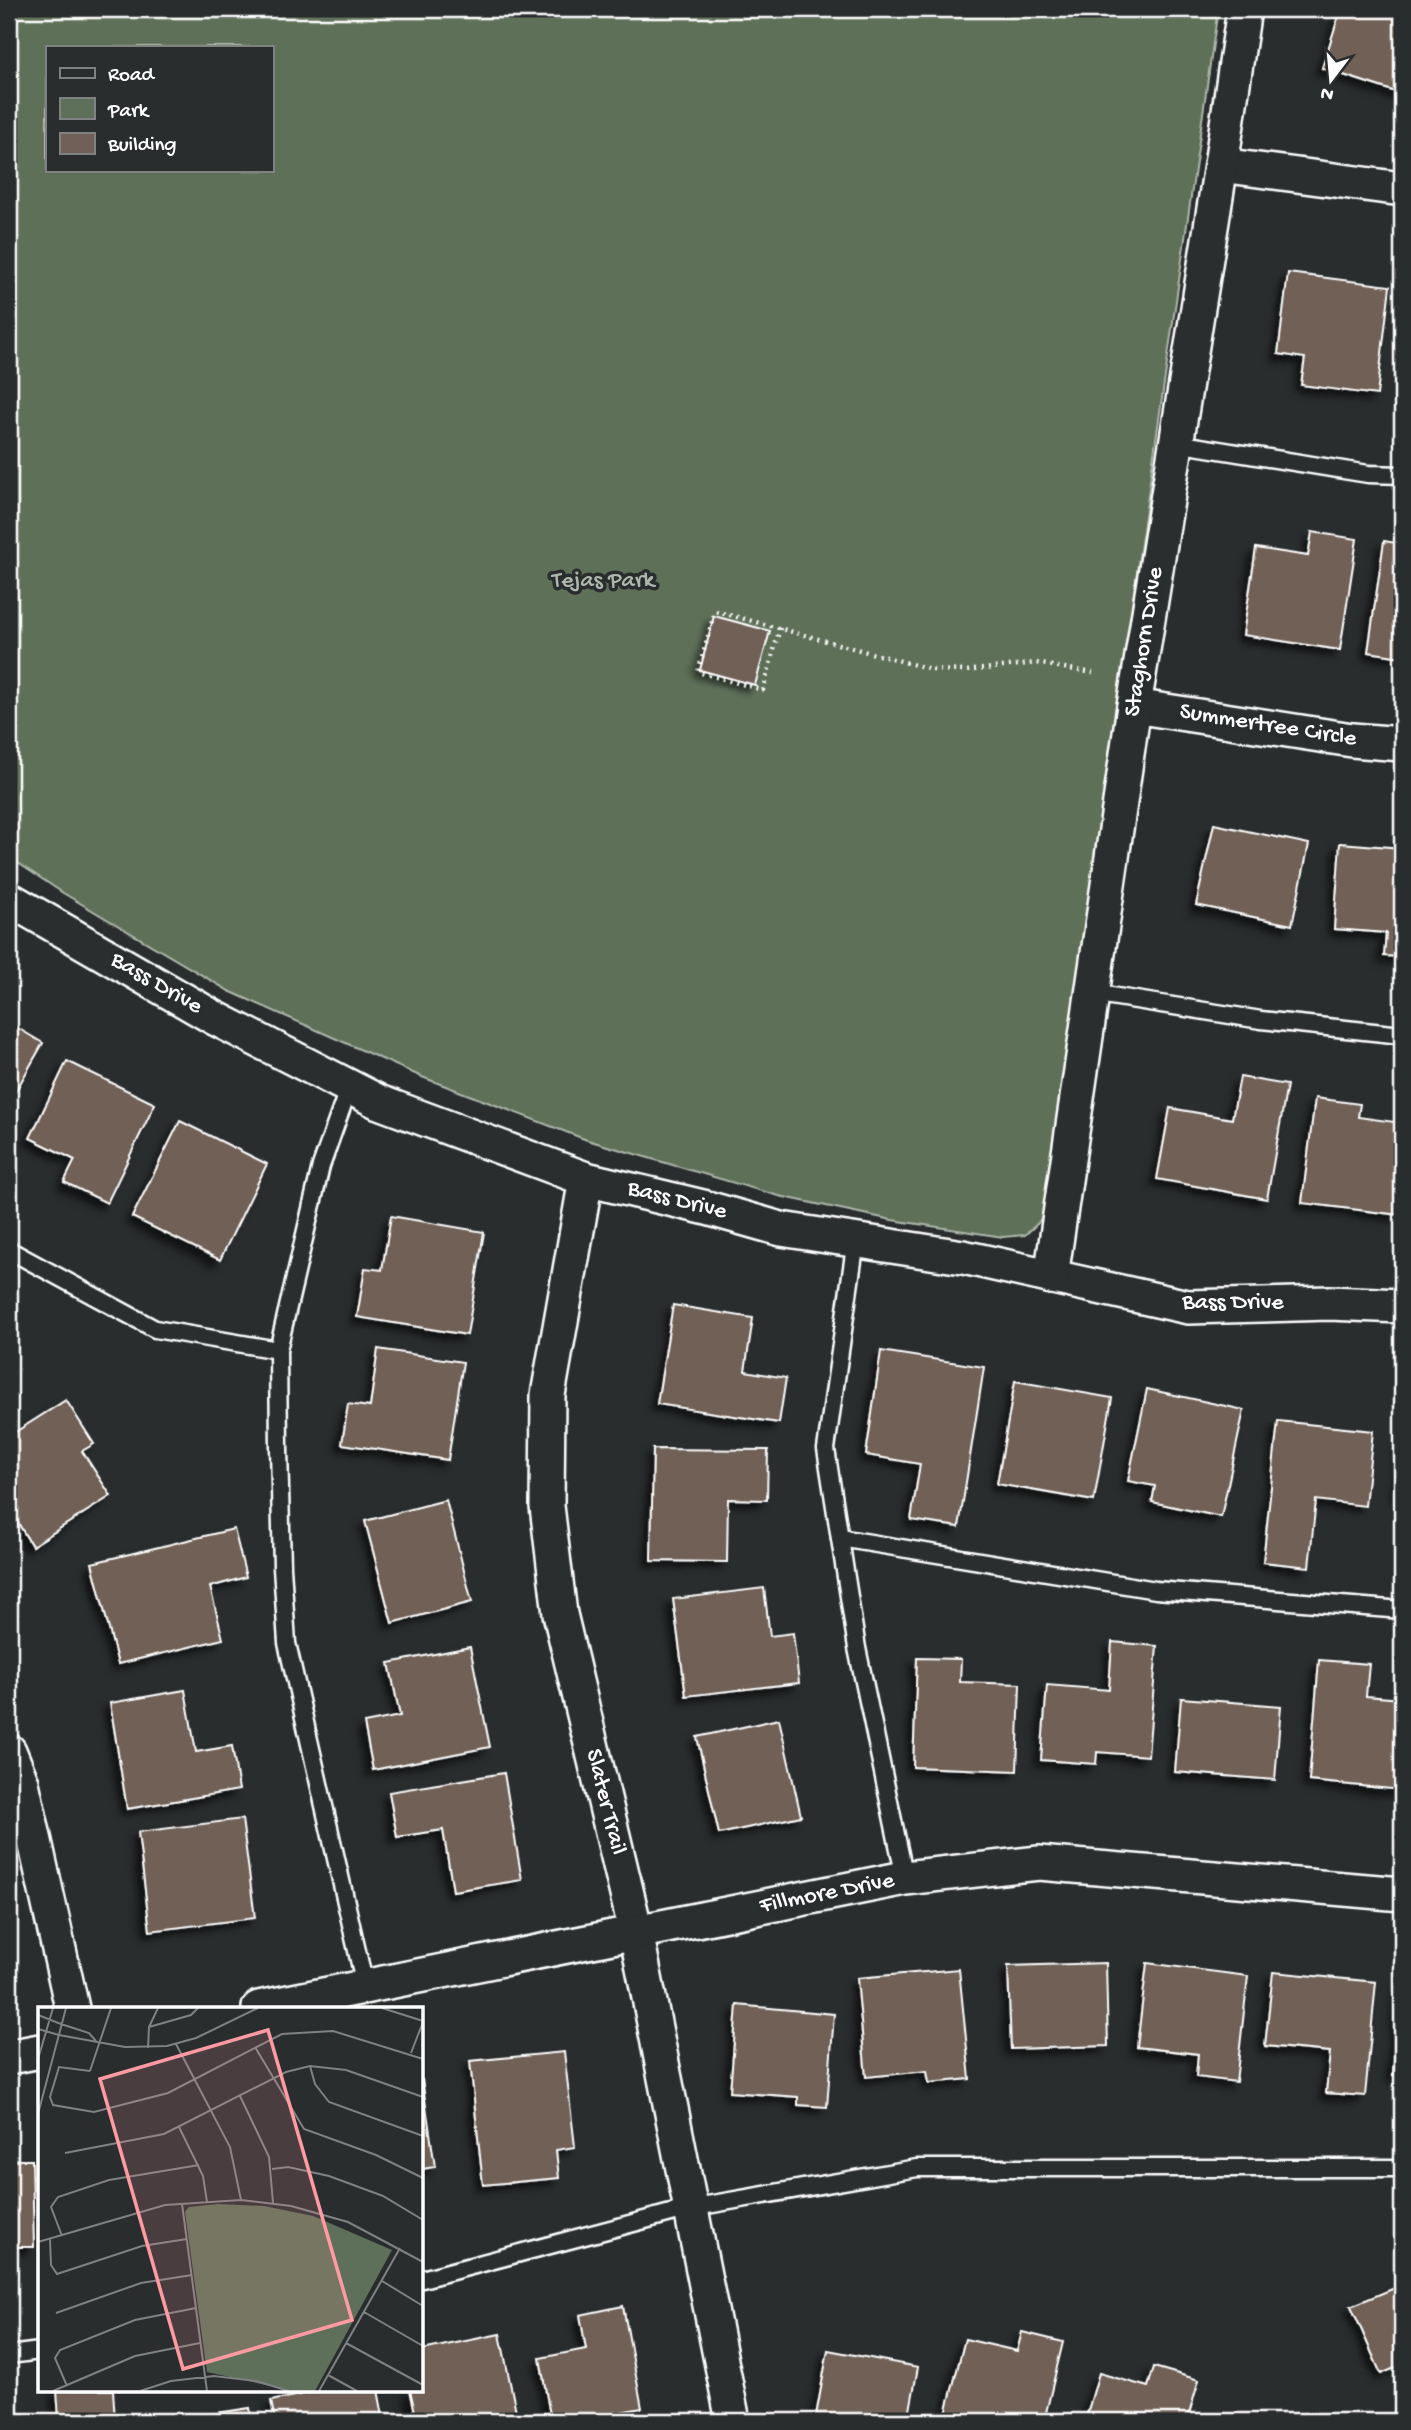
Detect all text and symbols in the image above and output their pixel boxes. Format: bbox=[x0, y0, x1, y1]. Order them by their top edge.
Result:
legend bbox=[46, 46, 273, 172]
north arrow bbox=[1296, 46, 1366, 116]
text: Road bbox=[108, 64, 156, 89]
text: N bbox=[1318, 80, 1336, 106]
text: Park bbox=[107, 100, 151, 125]
text: Building bbox=[107, 134, 177, 159]
street label: Staghorn Drive bbox=[1119, 564, 1171, 719]
park label: Tejas Park bbox=[550, 567, 656, 596]
street label: Summertree Circle bbox=[1178, 698, 1359, 754]
street label: Bass Drive bbox=[104, 946, 208, 1022]
street label: Bass Drive bbox=[623, 1174, 730, 1227]
street label: Bass Drive bbox=[1181, 1289, 1284, 1318]
street label: Slater Trail bbox=[578, 1746, 632, 1858]
street label: Fillmore Drive bbox=[756, 1867, 897, 1921]
inset map bbox=[38, 2007, 424, 2392]

